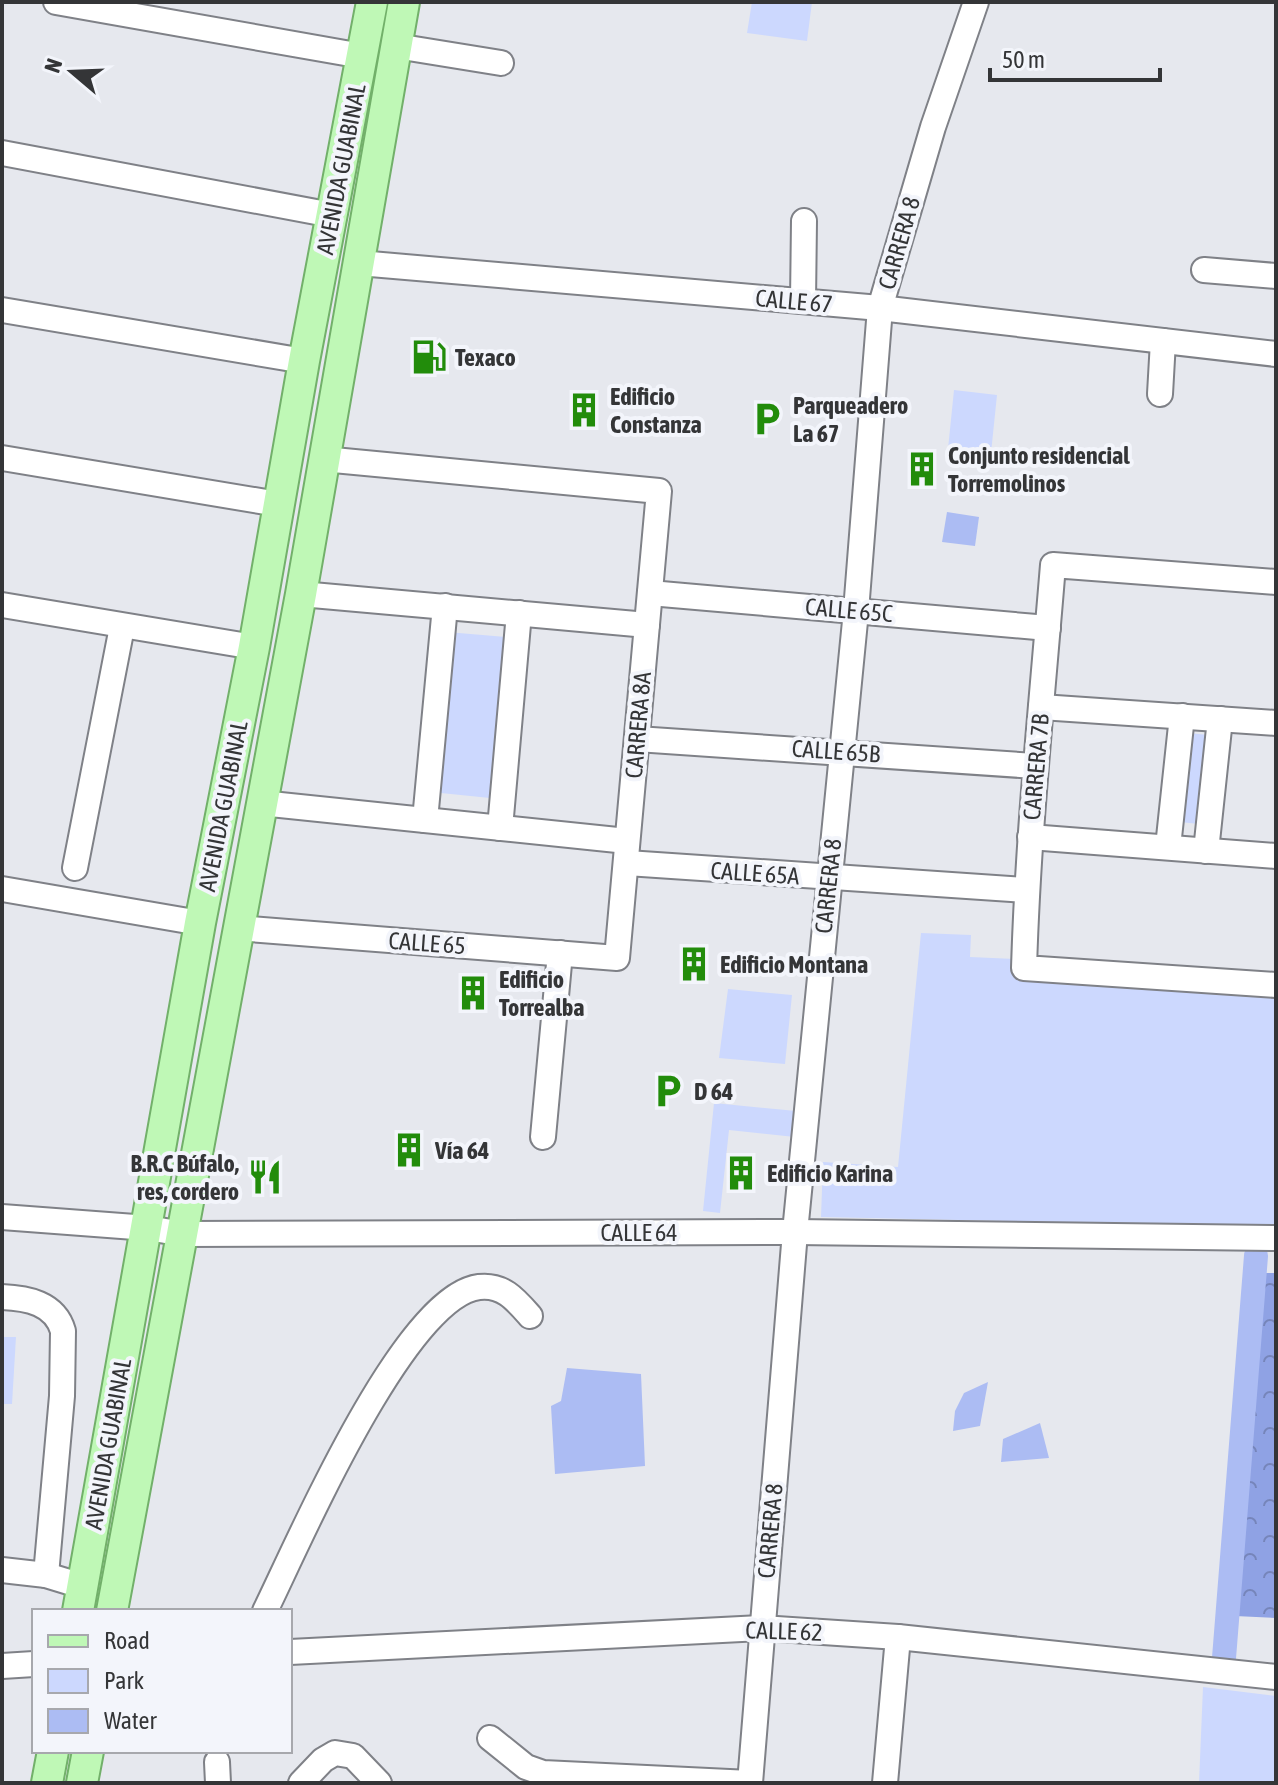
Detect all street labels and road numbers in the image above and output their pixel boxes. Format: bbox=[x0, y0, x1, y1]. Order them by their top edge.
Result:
street label: AVENIDA GUABINAL bbox=[311, 81, 371, 257]
street label: CARRERA 8 bbox=[873, 194, 925, 292]
street label: CALLE 67 bbox=[754, 284, 834, 318]
street label: CALLE 65C bbox=[804, 593, 894, 627]
street label: CARRERA 8A bbox=[620, 670, 656, 779]
street label: CARRERA 7B bbox=[1018, 712, 1054, 821]
street label: AVENIDA GUABINAL bbox=[193, 718, 253, 894]
street label: CALLE 65B bbox=[791, 734, 882, 768]
street label: CARRERA 8 bbox=[810, 837, 846, 935]
street label: CALLE 65A bbox=[710, 856, 801, 890]
street label: CALLE 65 bbox=[388, 927, 466, 959]
street label: CALLE 64 bbox=[600, 1219, 678, 1246]
street label: AVENIDA GUABINAL bbox=[80, 1356, 136, 1532]
street label: CARRERA 8 bbox=[752, 1482, 788, 1580]
street label: CALLE 62 bbox=[745, 1616, 823, 1646]

